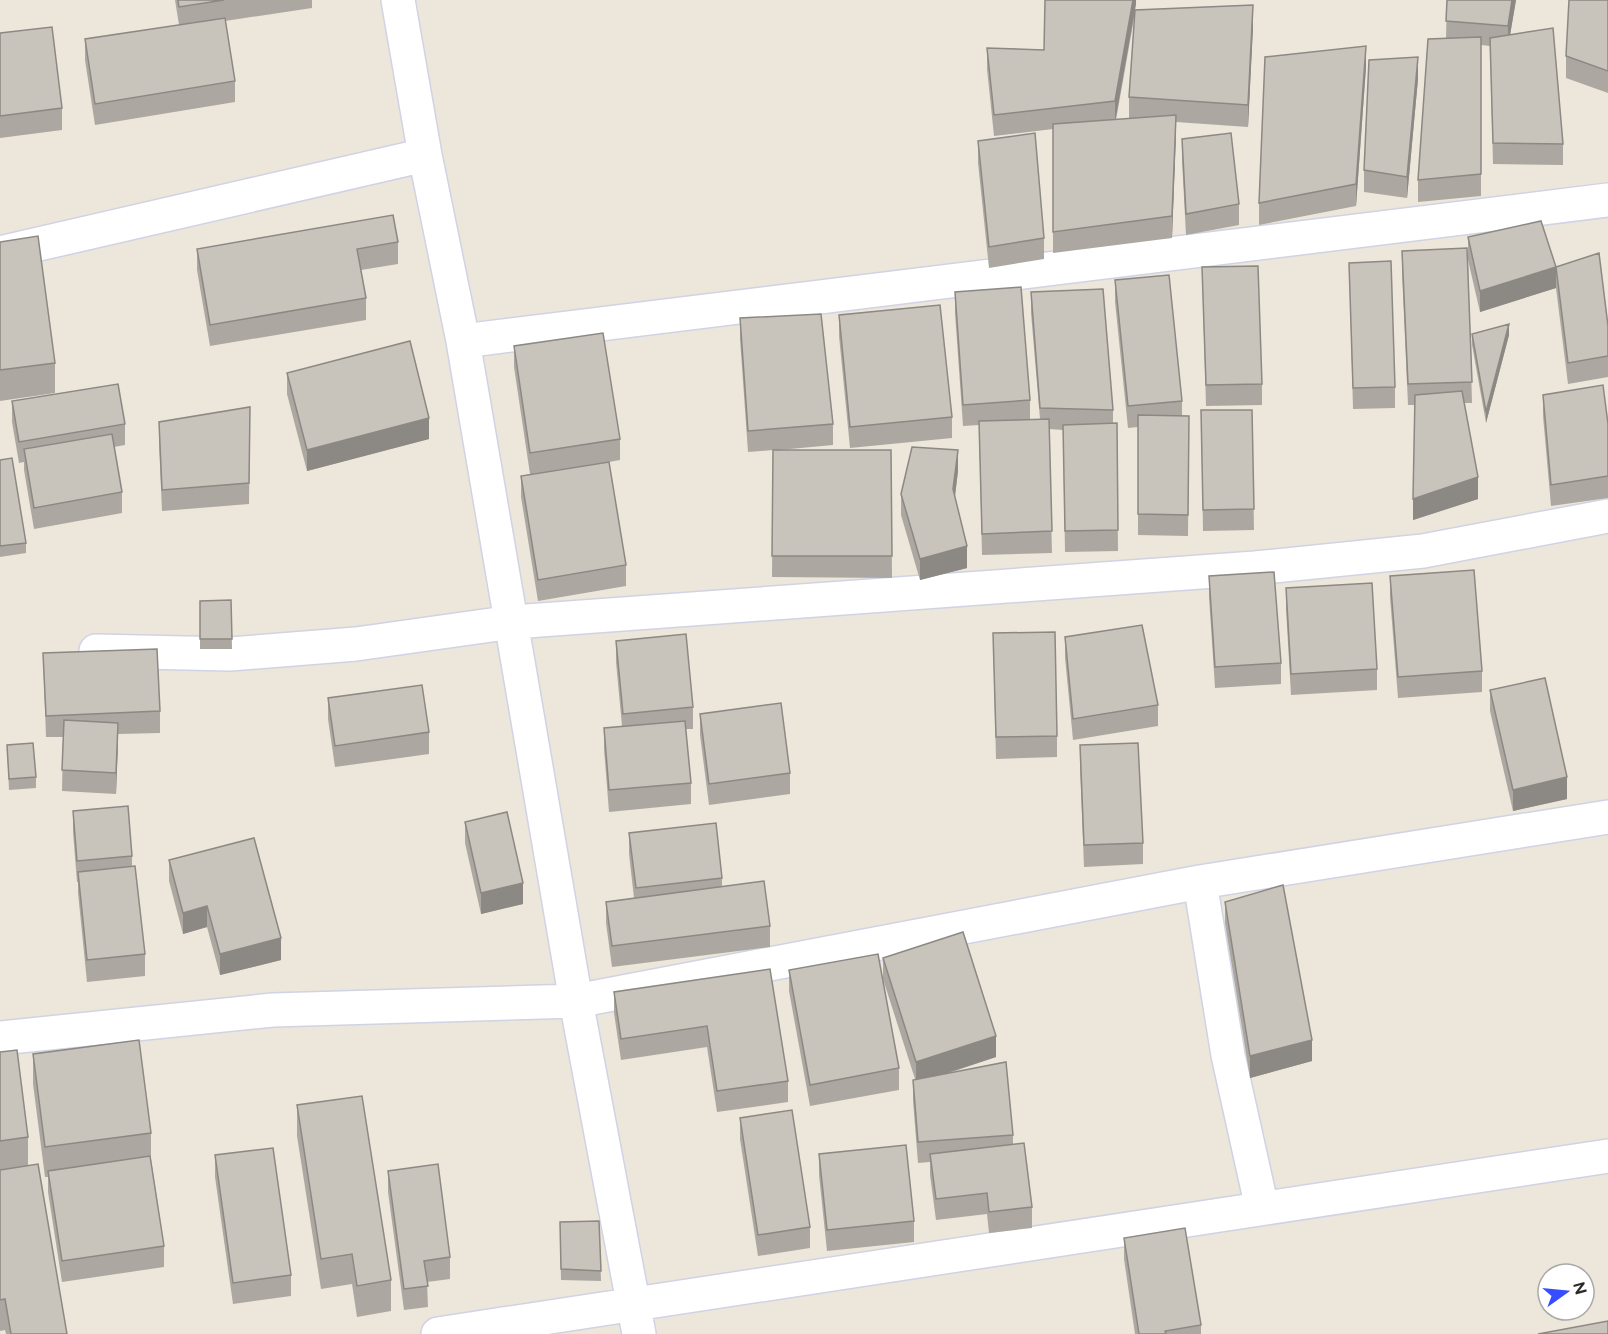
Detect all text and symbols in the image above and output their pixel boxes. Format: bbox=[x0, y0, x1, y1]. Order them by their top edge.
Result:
north arrow bbox=[1536, 1262, 1596, 1322]
text: N bbox=[1569, 1280, 1591, 1297]

